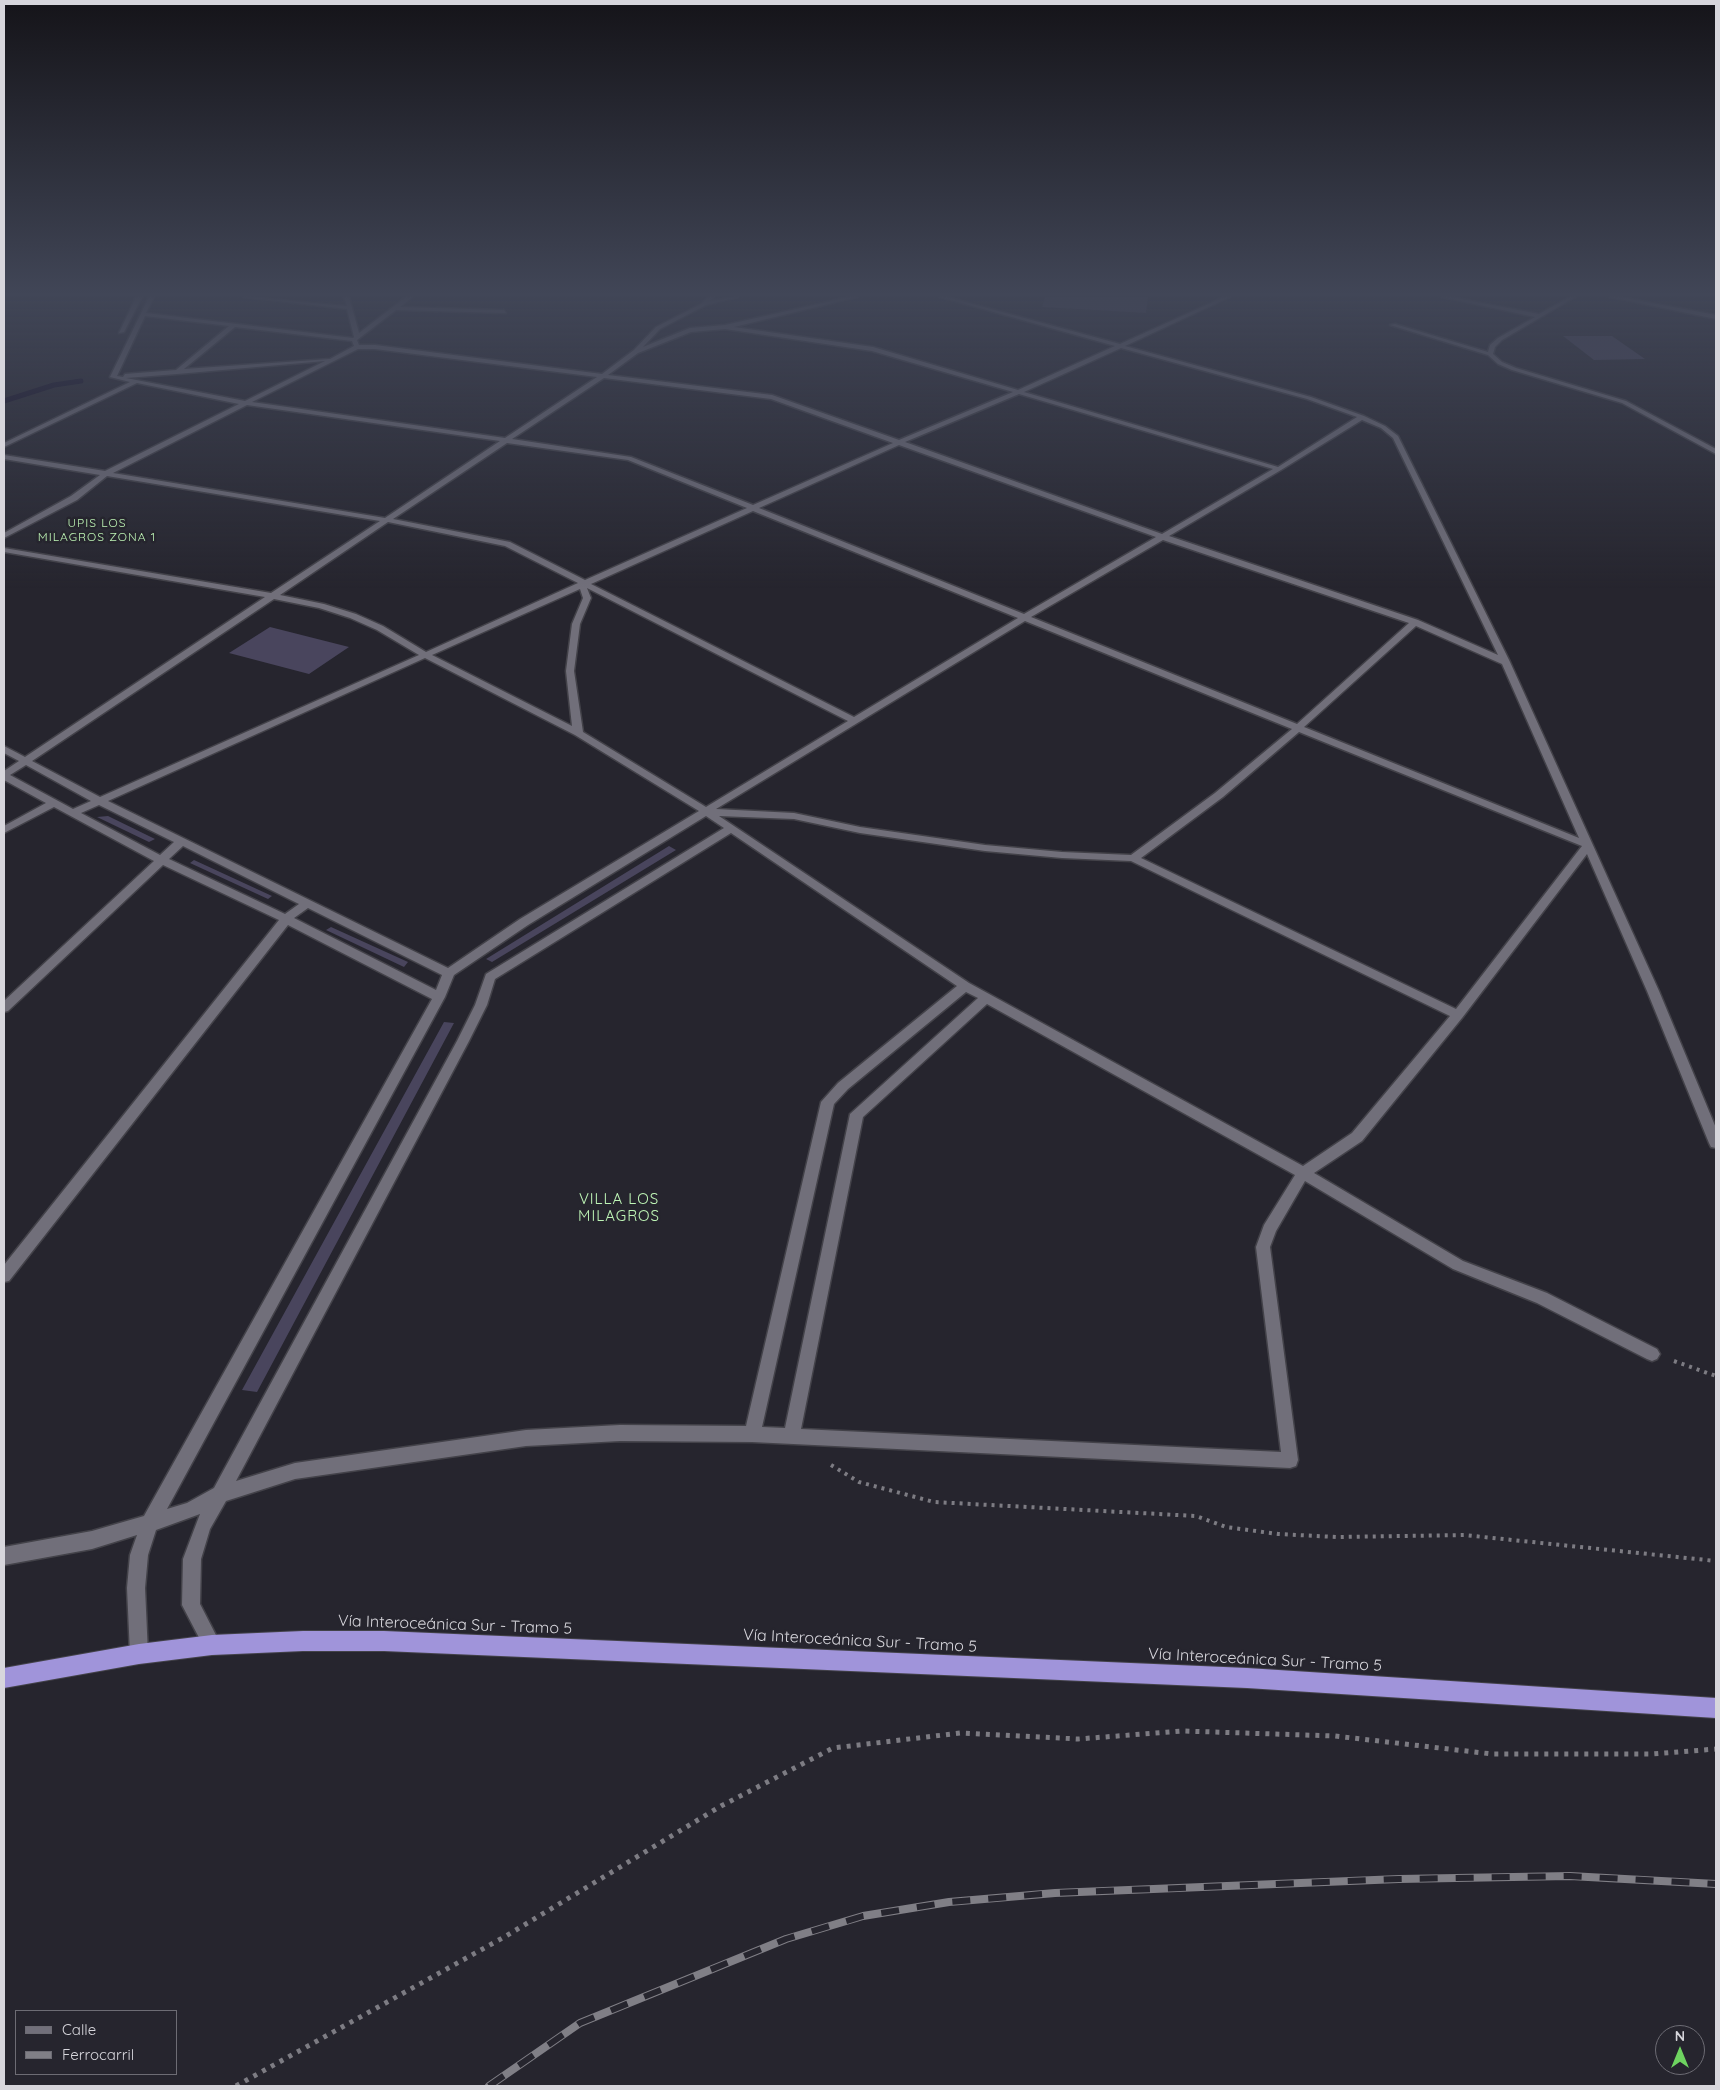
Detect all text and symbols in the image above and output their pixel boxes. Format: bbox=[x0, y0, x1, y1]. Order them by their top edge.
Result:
district label: UPIS LOS MILAGROS ZONA 1 bbox=[36, 516, 158, 544]
district label: VILLA LOS MILAGROS bbox=[577, 1190, 661, 1225]
street label: Vía Interoceánica Sur - Tramo 5 bbox=[338, 1611, 572, 1639]
street label: Vía Interoceánica Sur - Tramo 5 bbox=[743, 1625, 977, 1657]
street label: Vía Interoceánica Sur - Tramo 5 bbox=[1148, 1644, 1382, 1676]
legend bbox=[15, 2010, 178, 2075]
text: Calle bbox=[62, 2020, 96, 2039]
north arrow bbox=[1655, 2025, 1705, 2075]
text: N bbox=[1675, 2027, 1685, 2045]
text: Ferrocarril bbox=[62, 2045, 134, 2064]

